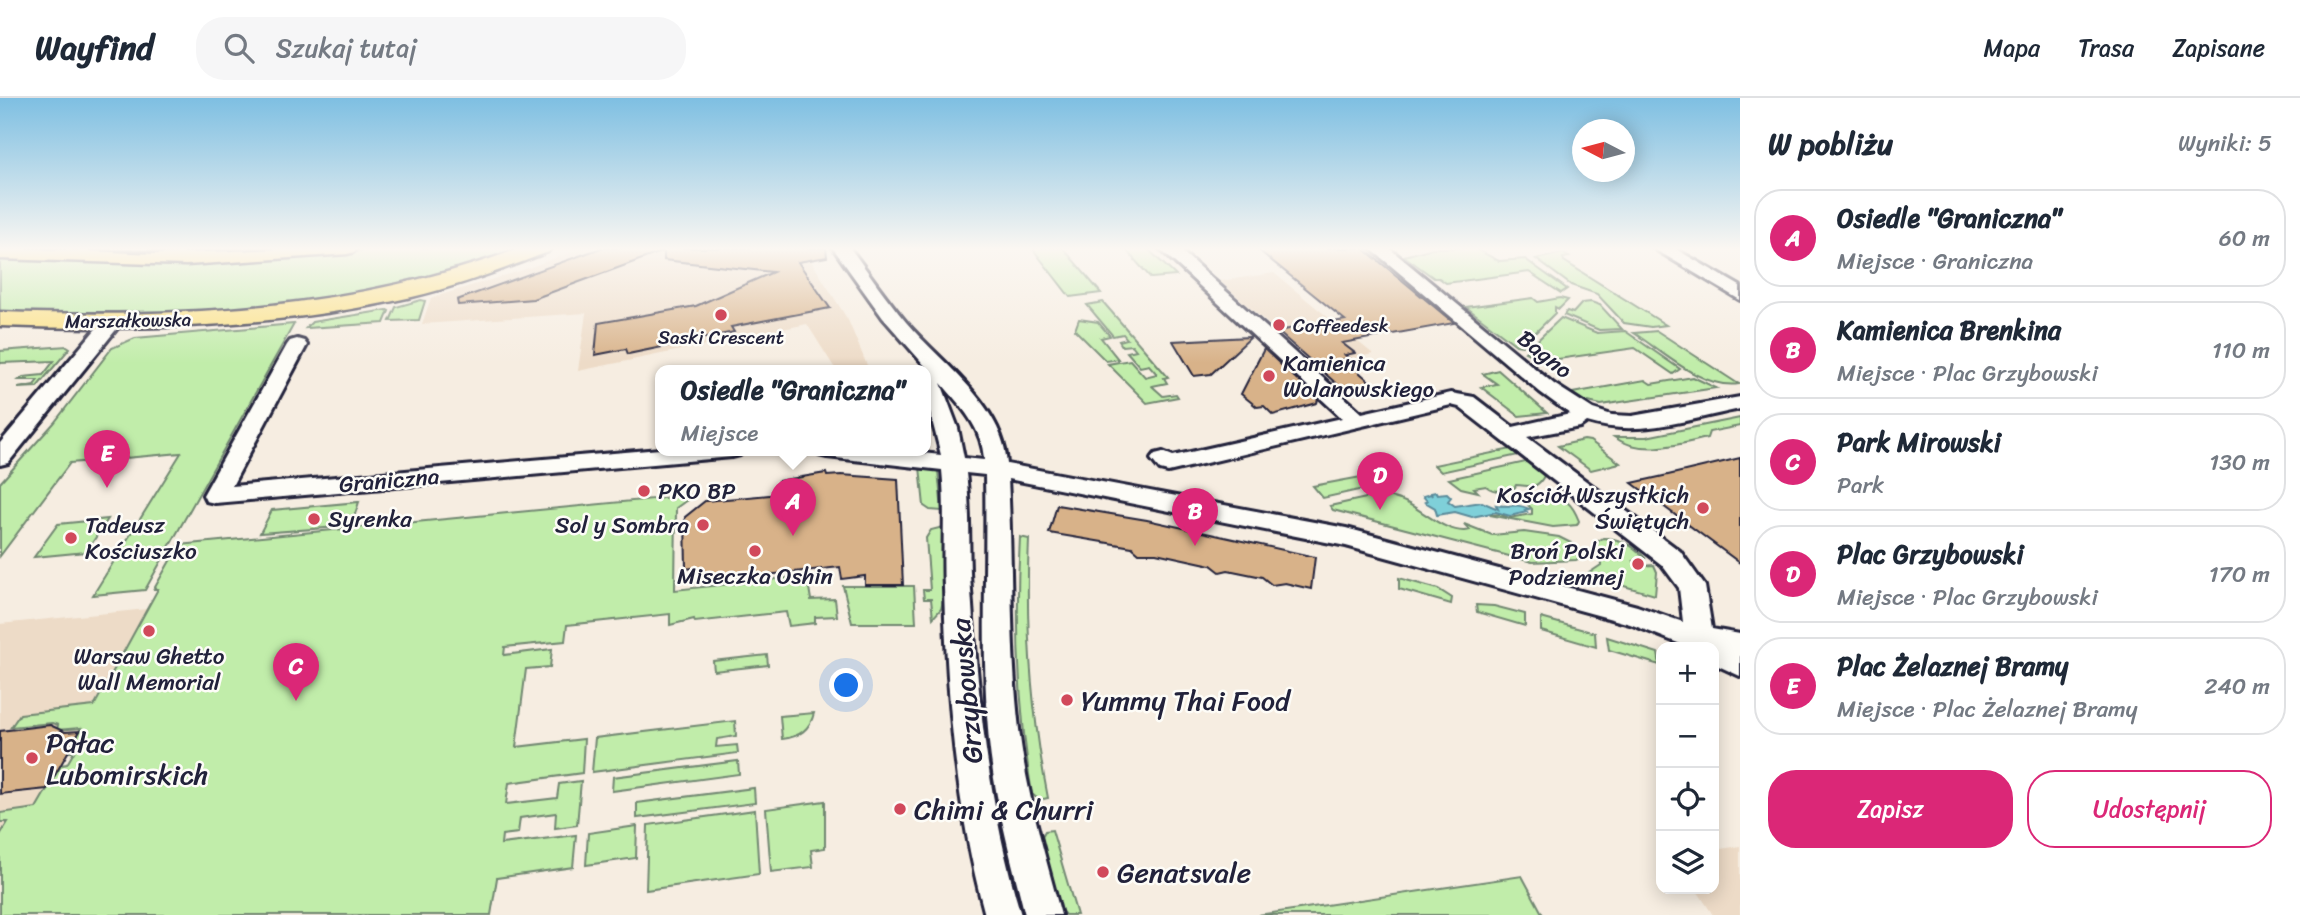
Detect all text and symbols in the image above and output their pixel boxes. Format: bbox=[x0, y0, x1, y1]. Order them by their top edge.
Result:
search box bbox=[196, 17, 686, 80]
text: Wayfind bbox=[35, 19, 154, 77]
text: Szukaj tutaj bbox=[276, 25, 417, 71]
text: Mapa bbox=[1984, 27, 2040, 69]
text: Trasa bbox=[2078, 27, 2134, 69]
text: Zapisane bbox=[2172, 27, 2265, 69]
icon: search bbox=[220, 29, 258, 67]
text: W pobliżu bbox=[1768, 117, 1893, 171]
north arrow bbox=[1572, 119, 1635, 182]
text: Wyniki: 5 bbox=[2178, 123, 2272, 164]
text: Osiedle "Graniczna" bbox=[1837, 195, 2062, 241]
text: A bbox=[1785, 218, 1801, 259]
text: 60 m bbox=[2219, 218, 2270, 259]
text: Miejsce · Graniczna bbox=[1837, 241, 2033, 282]
street label: Marszałkowska bbox=[65, 303, 192, 338]
marker: Saski Crescent bbox=[713, 307, 729, 323]
text: Kamienica Brenkina bbox=[1837, 307, 2061, 353]
place label: Coffeedesk bbox=[1293, 309, 1389, 342]
marker: Coffeedesk bbox=[1271, 317, 1287, 333]
street label: Bagno bbox=[1508, 319, 1582, 390]
place label: Saski Crescent bbox=[658, 321, 784, 354]
text: B bbox=[1786, 330, 1800, 371]
text: 110 m bbox=[2212, 330, 2270, 371]
place label: Kamienica Wolanowskiego bbox=[1283, 343, 1434, 410]
text: Miejsce · Plac Grzybowski bbox=[1837, 353, 2098, 394]
popup bbox=[655, 365, 931, 456]
text: Osiedle "Graniczna" bbox=[681, 367, 905, 413]
marker: Kamienica Wolanowskiego bbox=[1261, 368, 1277, 384]
text: Miejsce bbox=[681, 413, 758, 454]
text: Park Mirowski bbox=[1837, 419, 2001, 465]
pin: E bbox=[84, 430, 130, 488]
text: C bbox=[1786, 442, 1800, 483]
text: 130 m bbox=[2209, 442, 2270, 483]
pin: D bbox=[1357, 452, 1403, 510]
street label: Graniczna bbox=[337, 456, 441, 505]
text: Park bbox=[1837, 465, 1884, 506]
place label: PKO BP bbox=[658, 471, 736, 512]
place label: Kościół Wszystkich Świętych bbox=[1497, 475, 1689, 542]
pin: A bbox=[770, 478, 816, 536]
marker: PKO BP bbox=[636, 483, 652, 499]
pin: B bbox=[1172, 488, 1218, 546]
place label: Syrenka bbox=[328, 499, 412, 540]
marker: Kościół Wszystkich Świętych bbox=[1695, 500, 1711, 516]
place label: Tadeusz Kościuszko bbox=[85, 505, 197, 572]
place label: Sol y Sombra bbox=[555, 505, 689, 546]
marker: Syrenka bbox=[306, 511, 322, 527]
marker: Sol y Sombra bbox=[695, 517, 711, 533]
marker: Tadeusz Kościuszko bbox=[63, 530, 79, 546]
place label: Broń Polski Podziemnej bbox=[1509, 531, 1625, 598]
text: Plac Grzybowski bbox=[1837, 531, 2024, 577]
marker: Miseczka Oshin bbox=[747, 543, 763, 559]
text: D bbox=[1786, 554, 1800, 595]
text: 170 m bbox=[2209, 554, 2270, 595]
place label: Miseczka Oshin bbox=[677, 556, 833, 597]
marker: Broń Polski Podziemnej bbox=[1630, 556, 1646, 572]
text: Miejsce · Plac Grzybowski bbox=[1837, 577, 2098, 618]
street label: Grzybowska bbox=[936, 615, 997, 766]
marker: Warsaw Ghetto Wall Memorial bbox=[141, 623, 157, 639]
place label: Warsaw Ghetto Wall Memorial bbox=[74, 636, 225, 703]
map controls bbox=[1656, 642, 1719, 894]
button: + bbox=[1656, 642, 1719, 705]
pin: C bbox=[273, 643, 319, 701]
text: Plac Żelaznej Bramy bbox=[1837, 643, 2068, 689]
text: E bbox=[1787, 666, 1799, 707]
text: 240 m bbox=[2204, 666, 2270, 707]
your location bbox=[829, 668, 863, 702]
place label: Yummy Thai Food bbox=[1081, 676, 1292, 725]
text: Miejsce · Plac Żelaznej Bramy bbox=[1837, 689, 2137, 730]
marker: Yummy Thai Food bbox=[1059, 692, 1075, 708]
button: − bbox=[1656, 705, 1719, 768]
place label: Pałac Lubomirskich bbox=[46, 718, 208, 799]
marker: Pałac Lubomirskich bbox=[24, 750, 40, 766]
button: locate bbox=[1656, 768, 1719, 831]
button: Zapisz bbox=[1768, 770, 2013, 848]
button: Udostępnij bbox=[2027, 770, 2272, 848]
place label: Chimi & Churri bbox=[914, 785, 1095, 834]
marker: Chimi & Churri bbox=[892, 801, 908, 817]
button: layers bbox=[1656, 831, 1719, 894]
place label: Genatsvale bbox=[1117, 848, 1251, 897]
marker: Genatsvale bbox=[1095, 864, 1111, 880]

